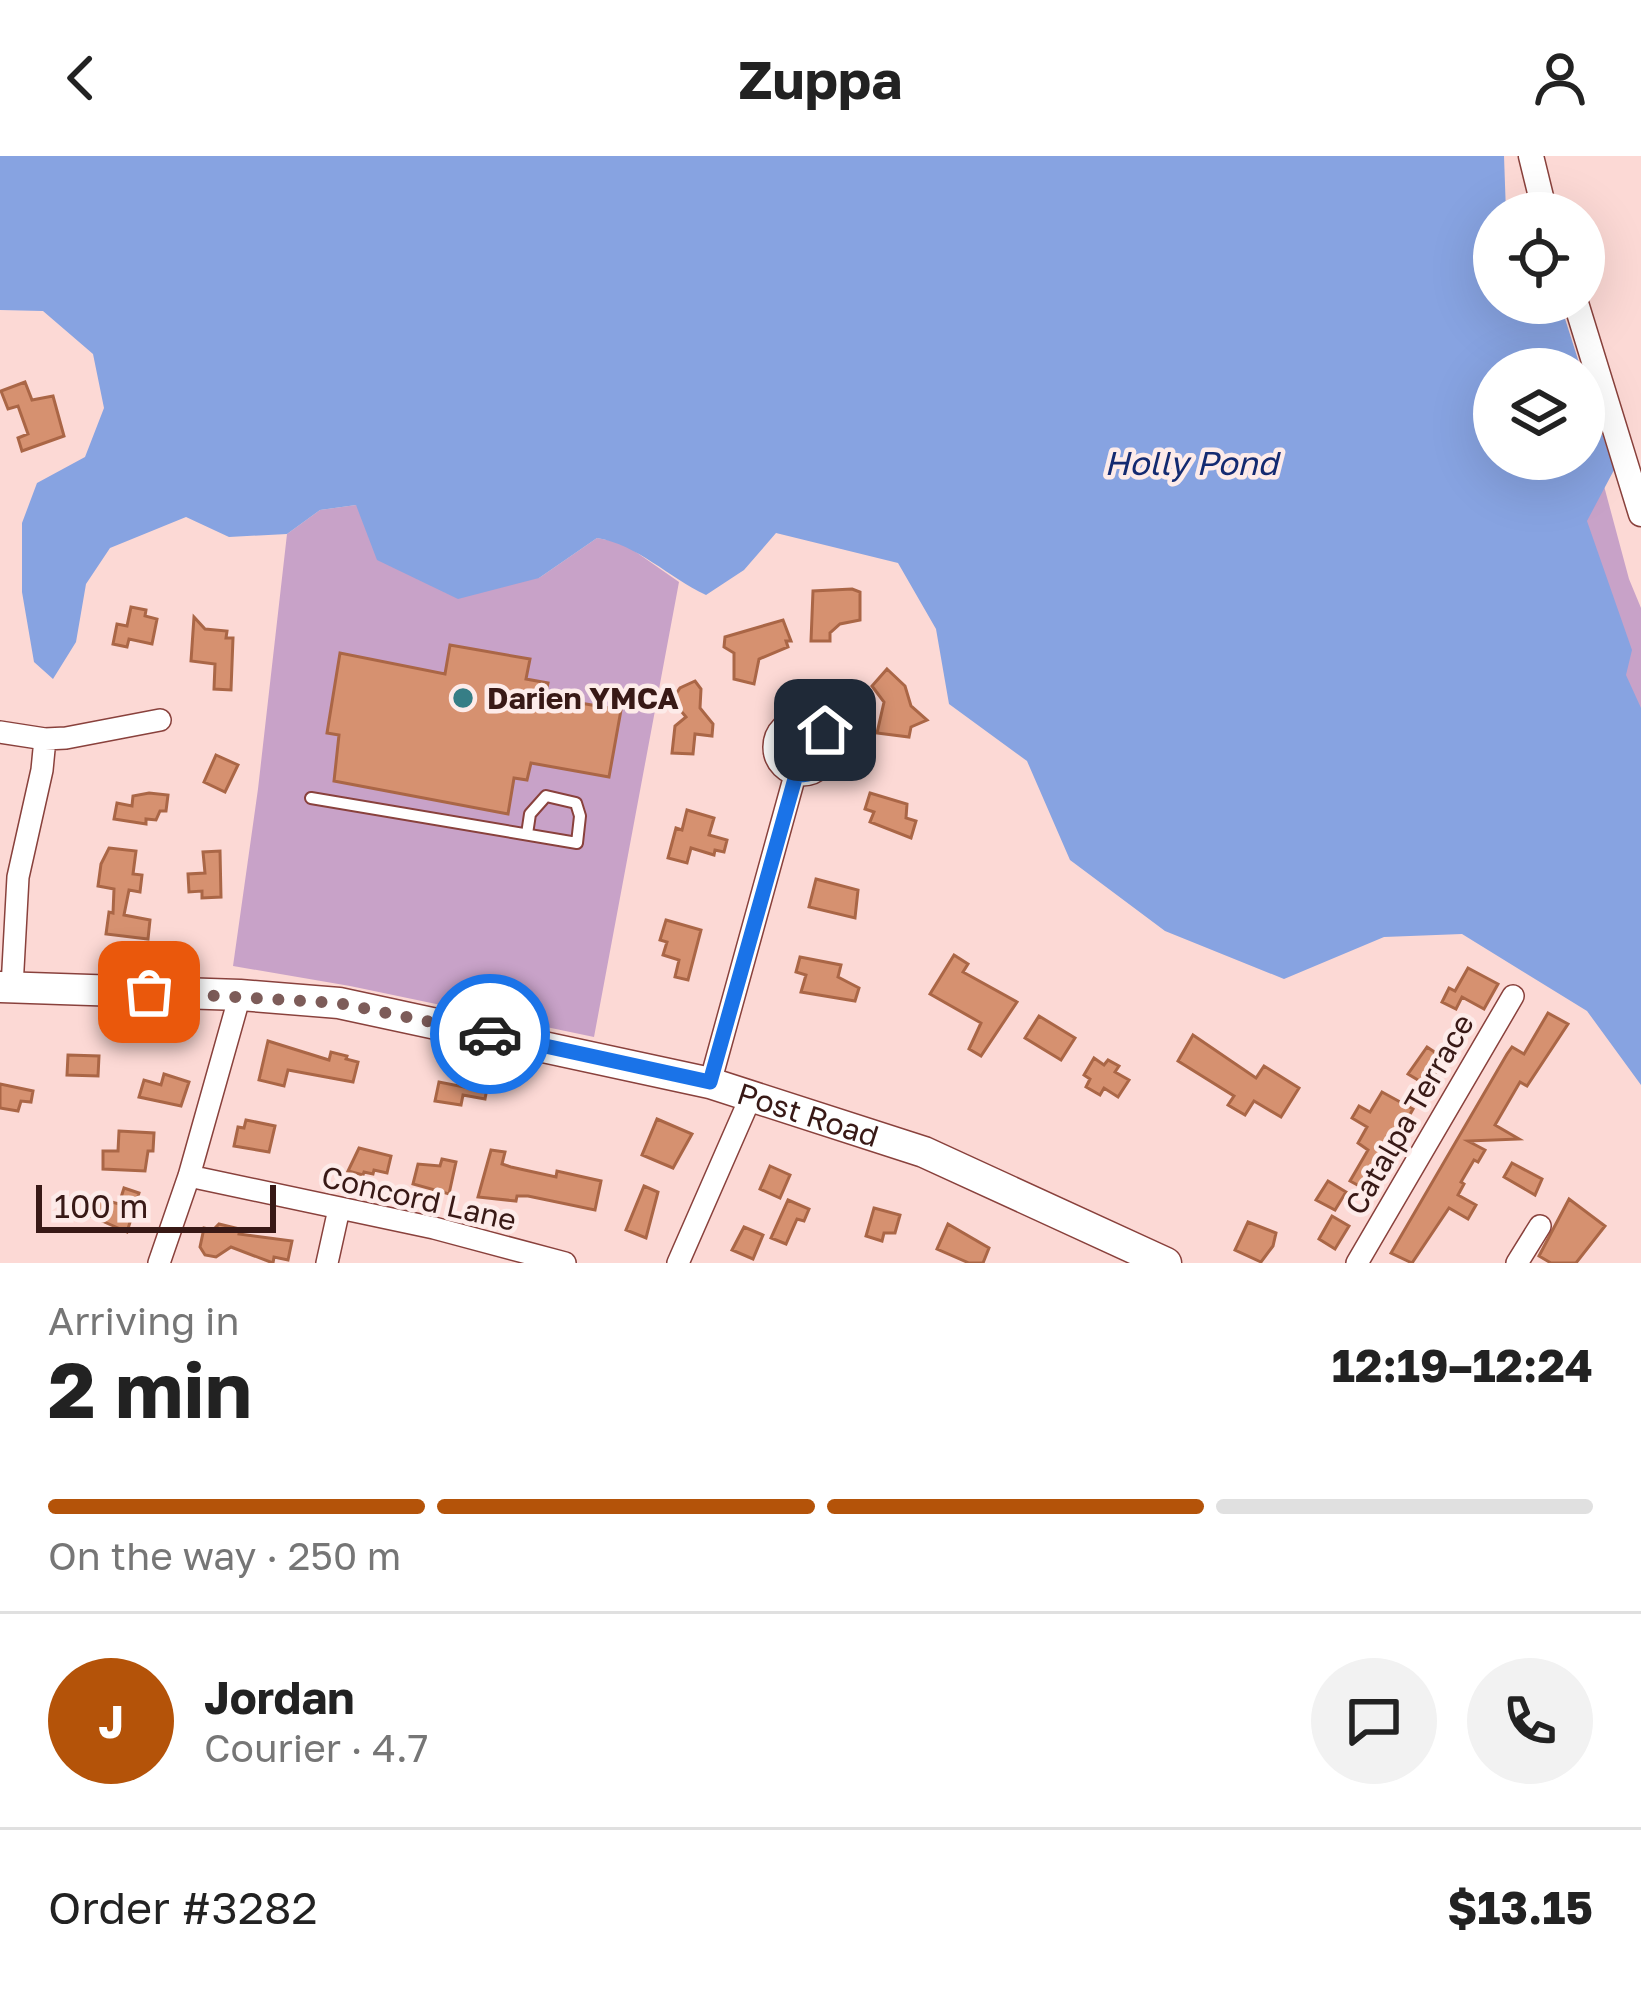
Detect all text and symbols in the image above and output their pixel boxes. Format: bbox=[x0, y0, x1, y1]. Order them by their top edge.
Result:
icon: back bbox=[48, 45, 114, 111]
icon: person bbox=[1527, 45, 1593, 111]
text: Zuppa bbox=[739, 46, 902, 111]
map controls bbox=[1473, 192, 1605, 480]
button: locate bbox=[1473, 192, 1605, 324]
button: layers bbox=[1473, 348, 1605, 480]
water label: Holly Pond bbox=[1104, 443, 1282, 482]
pin bbox=[774, 679, 876, 781]
place label: Darien YMCA bbox=[487, 680, 679, 716]
marker: Darien YMCA bbox=[450, 685, 476, 711]
icon: home bbox=[792, 697, 858, 763]
pin bbox=[98, 941, 200, 1043]
icon: bag bbox=[116, 959, 182, 1025]
courier bbox=[430, 974, 550, 1094]
icon: car bbox=[457, 1001, 523, 1067]
street label: Catalpa Terrace bbox=[1337, 1007, 1481, 1221]
street label: Post Road bbox=[733, 1075, 883, 1154]
street label: Concord Lane bbox=[318, 1158, 520, 1238]
scale bar bbox=[36, 1179, 276, 1232]
text: 100 m bbox=[54, 1186, 148, 1225]
text: Arriving in bbox=[48, 1297, 239, 1344]
text: 12:19–12:24 bbox=[1332, 1338, 1593, 1392]
text: 2 min bbox=[48, 1342, 252, 1435]
text: On the way · 250 m bbox=[48, 1532, 401, 1579]
button: chat bbox=[1311, 1658, 1437, 1784]
button: phone bbox=[1467, 1658, 1593, 1784]
text: Jordan bbox=[204, 1670, 355, 1724]
text: J bbox=[98, 1694, 124, 1748]
text: Courier · 4.7 bbox=[204, 1724, 428, 1771]
text: Order #3282 bbox=[48, 1880, 318, 1934]
text: $13.15 bbox=[1447, 1880, 1593, 1934]

